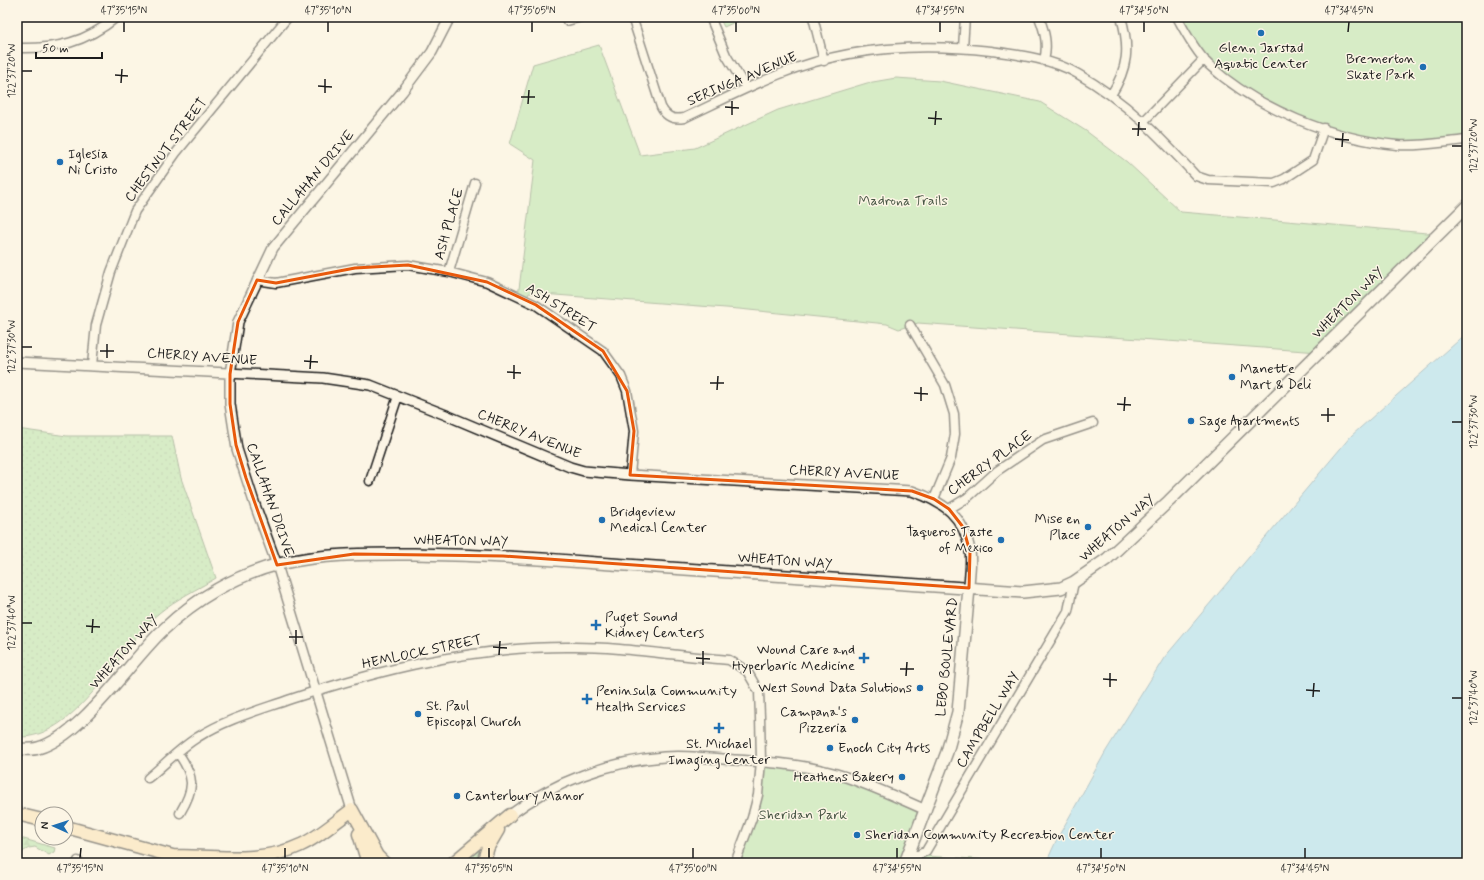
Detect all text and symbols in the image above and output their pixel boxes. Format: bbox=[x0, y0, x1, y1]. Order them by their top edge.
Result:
text: 47°35'15"N bbox=[101, 4, 147, 18]
text: 47°35'10"N bbox=[305, 4, 352, 18]
text: 47°35'05"N bbox=[508, 4, 556, 18]
text: 47°35'00"N bbox=[712, 4, 760, 18]
text: 47°34'55"N bbox=[916, 4, 965, 18]
text: 47°34'50"N bbox=[1120, 4, 1169, 18]
text: 47°34'45"N bbox=[1325, 4, 1374, 18]
marker: Glenn Jarstad Aquatic Center bbox=[1256, 28, 1266, 38]
scale bar bbox=[36, 34, 102, 60]
place label: Glenn Jarstad Aquatic Center bbox=[1214, 39, 1308, 73]
text: 50 m bbox=[42, 41, 69, 57]
text: 122°37'20"W bbox=[5, 44, 19, 98]
street label: SERINGA AVENUE bbox=[684, 48, 800, 110]
place label: Bremerton Skate Park bbox=[1346, 50, 1415, 84]
marker: Bremerton Skate Park bbox=[1418, 62, 1428, 72]
street label: CHESTNUT STREET bbox=[121, 94, 211, 206]
text: 122°37'20"W bbox=[1467, 119, 1481, 173]
street label: CALLAHAN DRIVE bbox=[268, 126, 358, 230]
place label: Iglesia Ni Cristo bbox=[68, 145, 117, 179]
marker: Iglesia Ni Cristo bbox=[55, 157, 65, 167]
street label: ASH PLACE bbox=[430, 186, 468, 262]
park label: Madrona Trails bbox=[858, 192, 948, 210]
street label: WHEATON WAY bbox=[1308, 263, 1388, 343]
street label: ASH STREET bbox=[522, 279, 600, 337]
text: 122°37'30"W bbox=[5, 320, 19, 374]
street label: CHERRY AVENUE bbox=[146, 344, 258, 370]
place label: Manette Mart & Deli bbox=[1240, 360, 1311, 394]
marker: Manette Mart & Deli bbox=[1227, 372, 1237, 382]
text: 122°37'30"W bbox=[1467, 395, 1481, 449]
street label: CHERRY AVENUE bbox=[475, 405, 583, 463]
place label: Sage Apartments bbox=[1199, 412, 1300, 432]
marker: Sage Apartments bbox=[1186, 416, 1196, 426]
street label: CHERRY PLACE bbox=[944, 426, 1036, 500]
street label: CALLAHAN DRIVE bbox=[242, 440, 298, 560]
street label: CHERRY AVENUE bbox=[788, 461, 900, 485]
street label: WHEATON WAY bbox=[1075, 490, 1159, 566]
place label: Bridgeview Medical Center bbox=[610, 503, 707, 537]
place label: Mise en Place bbox=[1035, 510, 1080, 544]
marker: Bridgeview Medical Center bbox=[597, 515, 607, 525]
marker: Mise en Place bbox=[1083, 522, 1093, 532]
place label: Taqueros Taste of Mexico bbox=[906, 523, 993, 557]
street label: WHEATON WAY bbox=[414, 531, 509, 551]
marker: Taqueros Taste of Mexico bbox=[996, 535, 1006, 545]
street label: WHEATON WAY bbox=[737, 549, 833, 573]
text: 122°37'40"W bbox=[5, 595, 19, 651]
street label: LEBO BOULEVARD bbox=[932, 597, 962, 717]
place label: Puget Sound Kidney Centers bbox=[605, 608, 705, 642]
street label: WHEATON WAY bbox=[86, 611, 162, 693]
marker: Puget Sound Kidney Centers bbox=[590, 619, 602, 631]
street label: HEMLOCK STREET bbox=[360, 630, 484, 674]
place label: Wound Care and Hyperbaric Medicine bbox=[732, 641, 855, 675]
marker: Wound Care and Hyperbaric Medicine bbox=[858, 652, 870, 664]
street label: CAMPBELL WAY bbox=[952, 669, 1024, 771]
text: 122°37'40"W bbox=[1467, 670, 1481, 726]
place label: West Sound Data Solutions bbox=[758, 679, 912, 697]
place label: Peninsula Community Health Services bbox=[596, 682, 737, 716]
marker: West Sound Data Solutions bbox=[915, 683, 925, 693]
marker: Peninsula Community Health Services bbox=[581, 693, 593, 705]
place label: St. Paul Episcopal Church bbox=[426, 697, 522, 731]
place label: Campana's Pizzeria bbox=[780, 703, 847, 737]
marker: St. Paul Episcopal Church bbox=[413, 709, 423, 719]
marker: Campana's Pizzeria bbox=[850, 715, 860, 725]
marker: St. Michael Imaging Center bbox=[713, 722, 725, 734]
place label: St. Michael Imaging Center bbox=[668, 735, 770, 771]
place label: Enoch City Arts bbox=[838, 739, 931, 757]
marker: Enoch City Arts bbox=[825, 743, 835, 753]
place label: Heathens Bakery bbox=[794, 768, 894, 786]
marker: Heathens Bakery bbox=[897, 772, 907, 782]
place label: Canterbury Manor bbox=[465, 787, 584, 805]
marker: Canterbury Manor bbox=[452, 791, 462, 801]
north arrow bbox=[34, 806, 74, 846]
park label: Sheridan Park bbox=[759, 806, 847, 824]
text: N bbox=[38, 822, 52, 830]
place label: Sheridan Community Recreation Center bbox=[865, 826, 1114, 844]
marker: Sheridan Community Recreation Center bbox=[852, 830, 862, 840]
text: 47°35'15"N bbox=[57, 862, 103, 876]
text: 47°35'10"N bbox=[262, 862, 309, 876]
text: 47°35'05"N bbox=[465, 862, 513, 876]
text: 47°35'00"N bbox=[669, 862, 717, 876]
text: 47°34'55"N bbox=[873, 862, 922, 876]
text: 47°34'50"N bbox=[1077, 862, 1126, 876]
text: 47°34'45"N bbox=[1281, 862, 1330, 876]

